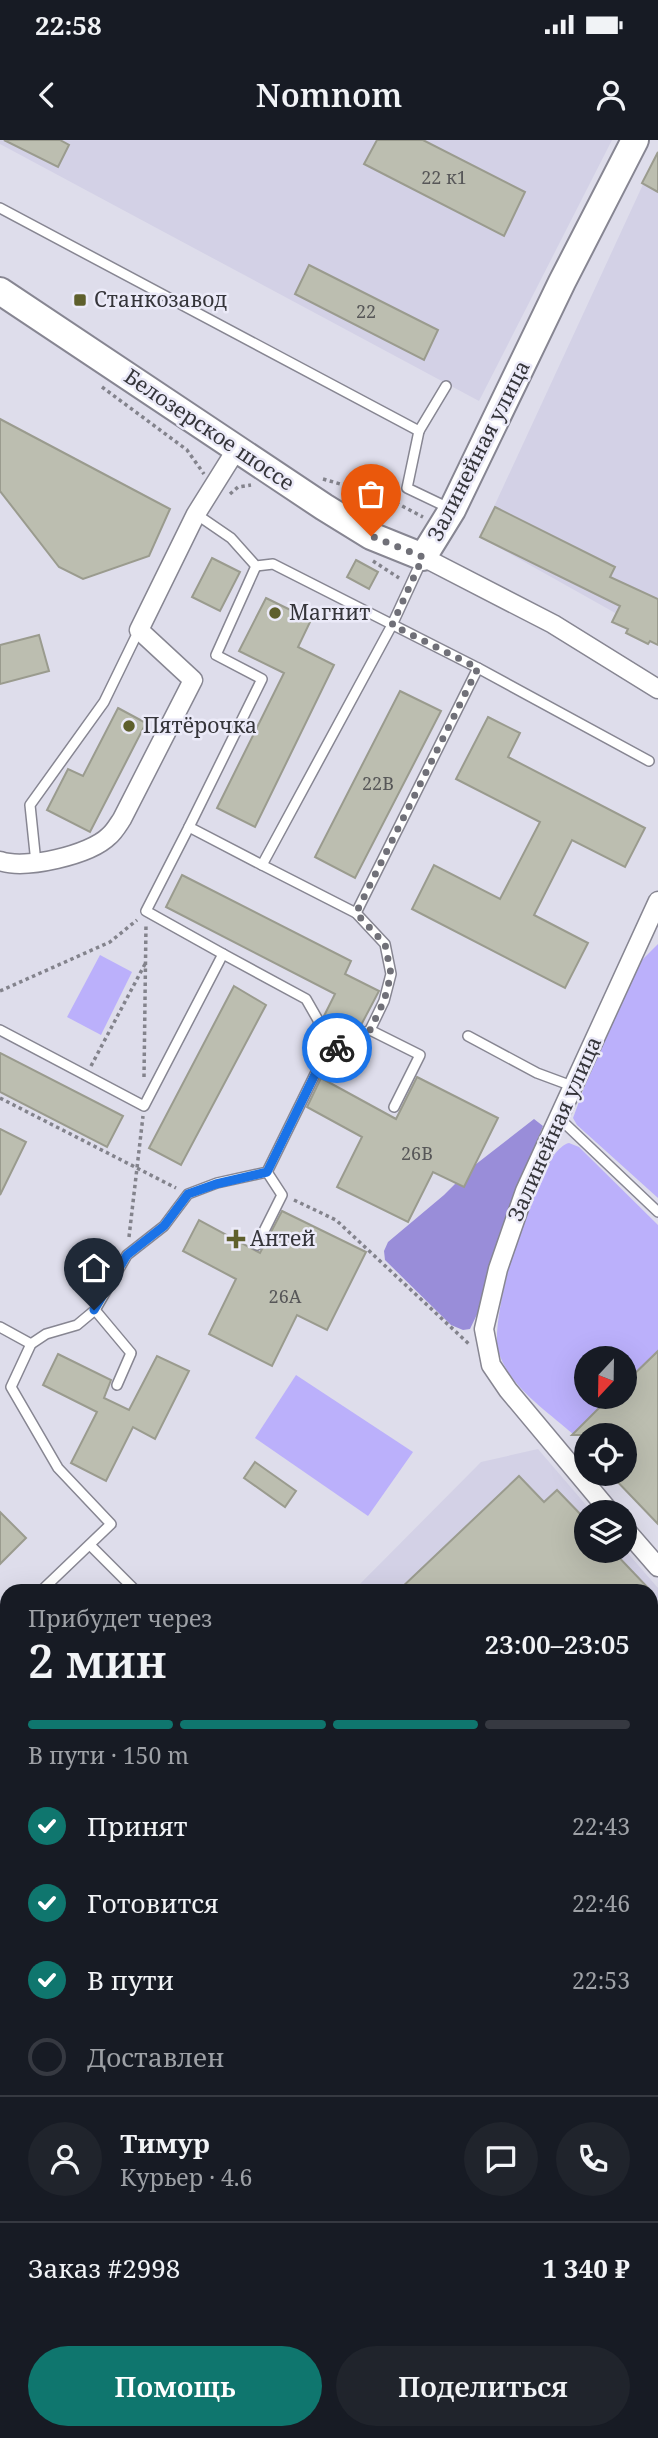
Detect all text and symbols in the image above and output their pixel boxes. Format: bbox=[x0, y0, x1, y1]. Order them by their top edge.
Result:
text: 22:58 bbox=[35, 7, 102, 43]
text: Nomnom bbox=[256, 73, 402, 116]
icon: back bbox=[28, 76, 66, 114]
icon: person bbox=[592, 76, 630, 114]
house number: 22 к1 bbox=[421, 165, 467, 189]
place label: Станкозавод bbox=[94, 285, 227, 313]
marker: Станкозавод bbox=[72, 292, 88, 308]
house number: 22 bbox=[356, 299, 376, 323]
street label: Залинейная улица bbox=[420, 355, 536, 546]
street label: Белозерское шоссе bbox=[119, 362, 300, 497]
pin bbox=[341, 464, 401, 536]
icon: bag bbox=[352, 475, 390, 513]
place label: Магнит bbox=[289, 598, 370, 626]
marker: Магнит bbox=[267, 605, 283, 621]
place label: Пятёрочка bbox=[143, 711, 257, 739]
marker: Пятёрочка bbox=[121, 718, 137, 734]
house number: 22В bbox=[362, 771, 394, 795]
courier bbox=[302, 1013, 372, 1083]
icon: bike bbox=[318, 1029, 356, 1067]
street label: Залинейная улица bbox=[501, 1032, 607, 1225]
house number: 26В bbox=[401, 1141, 433, 1165]
place label: Антей bbox=[250, 1224, 315, 1252]
marker: Антей bbox=[228, 1231, 244, 1247]
pin bbox=[64, 1238, 124, 1310]
icon: home bbox=[75, 1249, 113, 1287]
house number: 26А bbox=[269, 1284, 302, 1308]
north arrow bbox=[574, 1346, 637, 1409]
map controls bbox=[574, 1346, 637, 1563]
button: locate bbox=[574, 1423, 637, 1486]
button: layers bbox=[574, 1500, 637, 1563]
text: Прибудет через bbox=[28, 1602, 212, 1634]
text: 23:00–23:05 bbox=[484, 1626, 630, 1662]
text: 2 мин bbox=[28, 1629, 167, 1691]
text: В пути · 150 m bbox=[28, 1739, 189, 1771]
icon: check bbox=[28, 1807, 66, 1845]
text: Принят bbox=[87, 1808, 188, 1844]
text: 22:43 bbox=[572, 1810, 630, 1842]
icon: check bbox=[28, 1884, 66, 1922]
text: Готовится bbox=[87, 1885, 219, 1921]
text: 22:46 bbox=[572, 1887, 630, 1919]
icon: check bbox=[28, 1961, 66, 1999]
text: В пути bbox=[87, 1962, 174, 1998]
text: 22:53 bbox=[572, 1964, 630, 1996]
text: Доставлен bbox=[87, 2039, 224, 2075]
button: person bbox=[28, 2122, 102, 2196]
button: chat bbox=[464, 2122, 538, 2196]
button: phone bbox=[556, 2122, 630, 2196]
text: Тимур bbox=[120, 2125, 210, 2161]
text: Курьер · 4.6 bbox=[120, 2161, 252, 2193]
text: Заказ #2998 bbox=[28, 2250, 180, 2286]
text: 1 340 ₽ bbox=[542, 2250, 630, 2286]
button: Помощь bbox=[28, 2346, 322, 2426]
button: Поделиться bbox=[336, 2346, 630, 2426]

